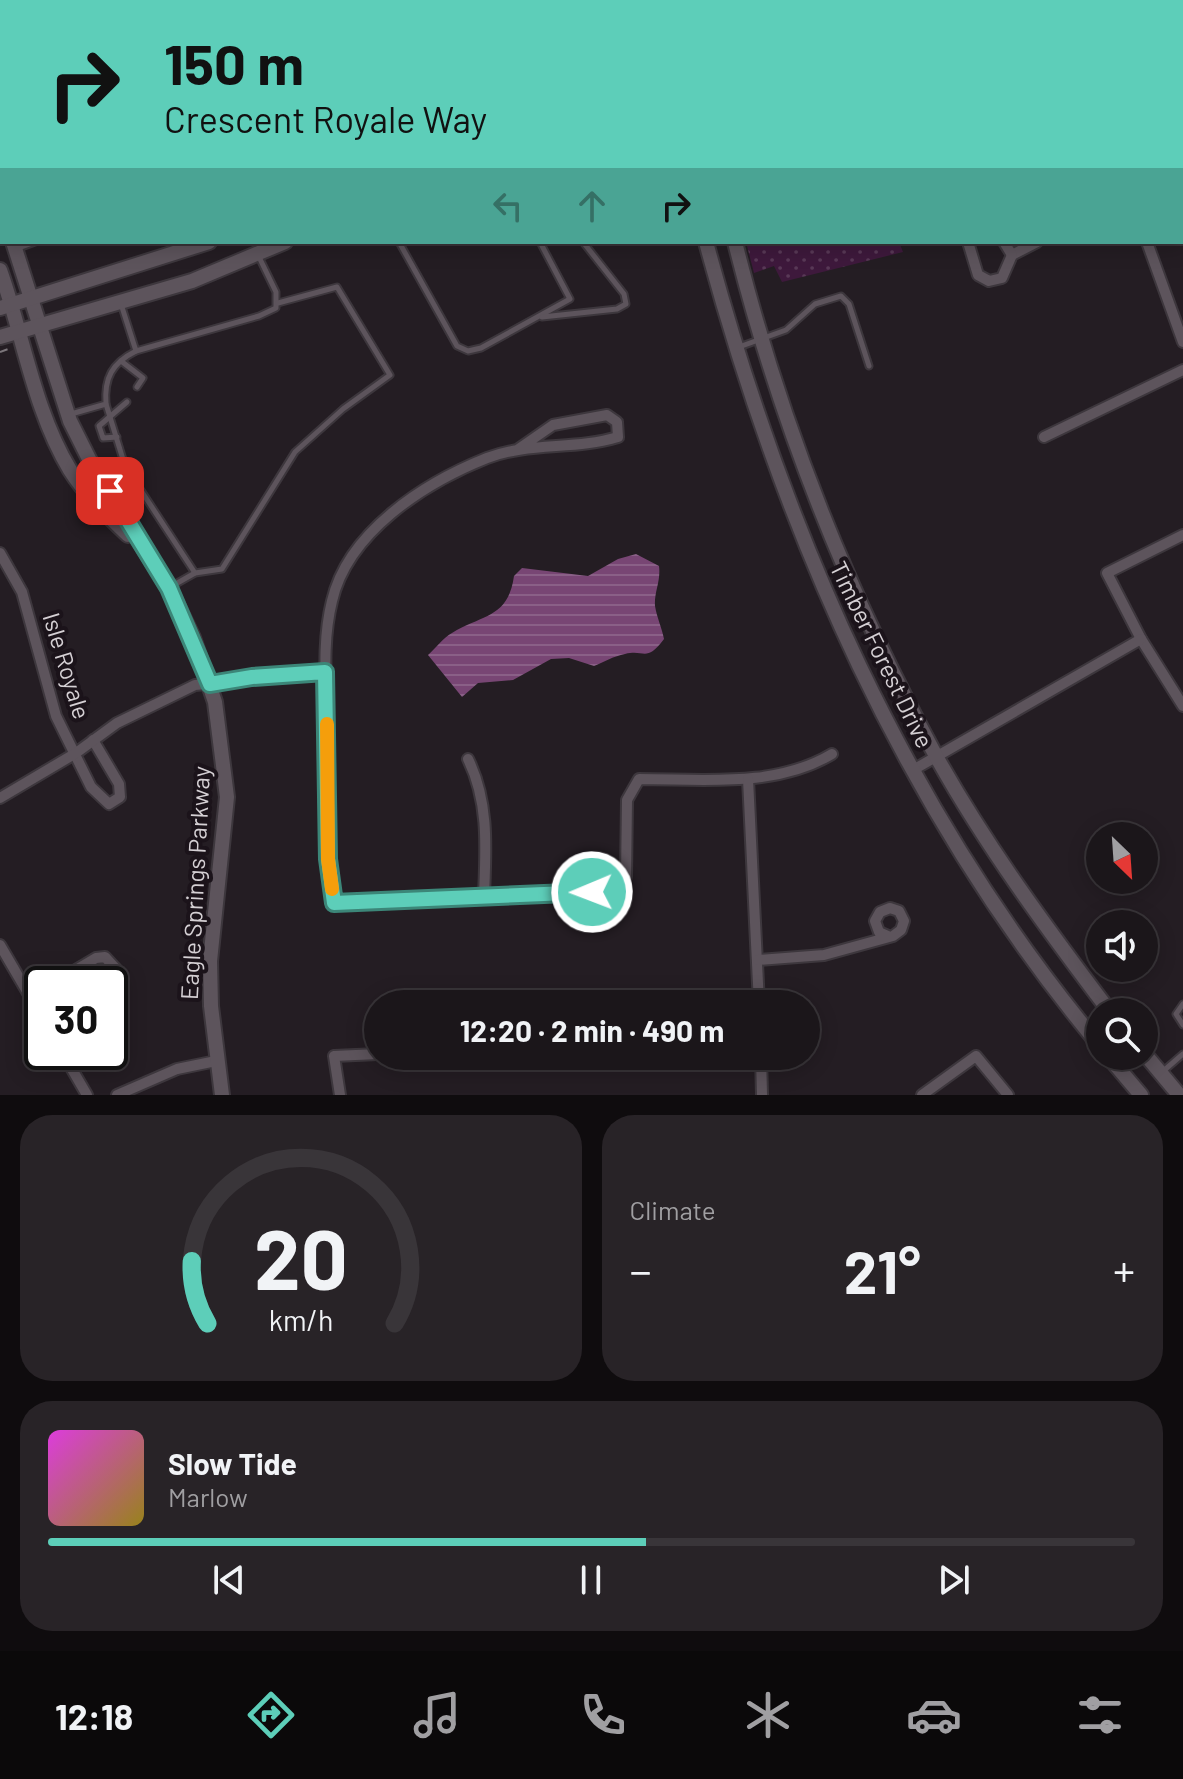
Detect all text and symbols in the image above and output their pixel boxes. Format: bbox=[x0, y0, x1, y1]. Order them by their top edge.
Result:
text: 150 m bbox=[164, 29, 304, 96]
icon: right bbox=[32, 32, 136, 136]
text: Crescent Royale Way bbox=[164, 97, 487, 140]
icon: left bbox=[486, 184, 530, 228]
icon: ahead bbox=[570, 184, 614, 228]
icon: right bbox=[654, 184, 698, 228]
pin bbox=[76, 457, 144, 525]
icon: arrive bbox=[88, 469, 132, 513]
street label: Timber Forest Drive bbox=[825, 556, 940, 752]
street label: Isle Royale bbox=[38, 609, 97, 722]
street label: Eagle Springs Parkway bbox=[174, 765, 215, 1001]
north arrow bbox=[1086, 822, 1158, 894]
map controls bbox=[1086, 822, 1158, 1070]
position arrow bbox=[550, 850, 634, 934]
button: sound bbox=[1086, 910, 1158, 982]
speed limit sign: 30 bbox=[24, 966, 128, 1070]
button: search bbox=[1086, 998, 1158, 1070]
text: 12:20 · 2 min · 490 m bbox=[460, 1012, 724, 1048]
text: Climate bbox=[630, 1194, 716, 1225]
text: 20 bbox=[254, 1207, 348, 1307]
text: 21° bbox=[844, 1234, 921, 1306]
text: − bbox=[630, 1243, 652, 1296]
text: + bbox=[1113, 1243, 1135, 1296]
text: km/h bbox=[268, 1302, 333, 1337]
text: Slow Tide bbox=[168, 1445, 297, 1481]
text: Marlow bbox=[168, 1481, 248, 1512]
icon: previous bbox=[207, 1558, 251, 1602]
icon: pause bbox=[569, 1558, 613, 1602]
icon: next bbox=[932, 1558, 976, 1602]
icon: directions bbox=[243, 1687, 299, 1743]
icon: music bbox=[409, 1687, 465, 1743]
icon: phone bbox=[575, 1687, 631, 1743]
icon: climate bbox=[740, 1687, 796, 1743]
icon: car bbox=[906, 1687, 962, 1743]
icon: filters bbox=[1072, 1687, 1128, 1743]
text: 12:18 bbox=[55, 1694, 133, 1737]

